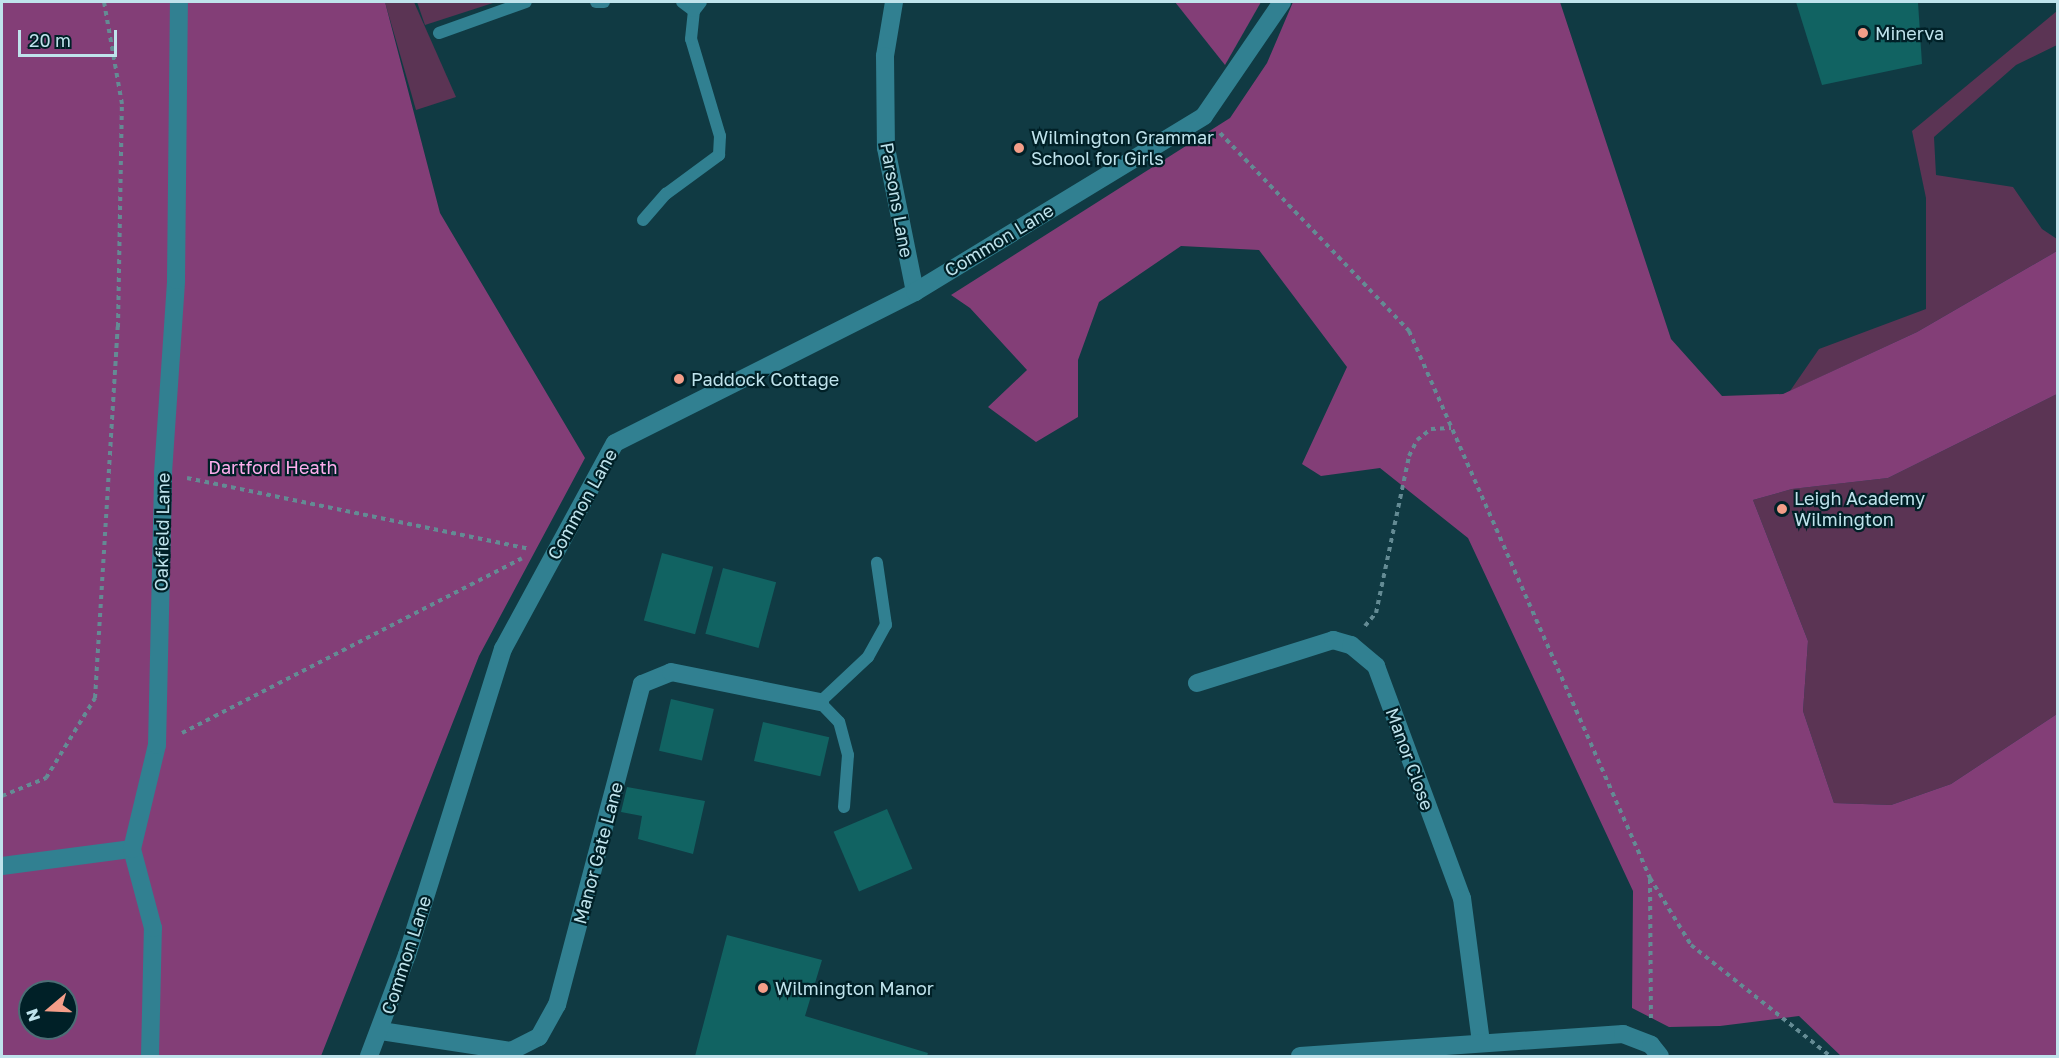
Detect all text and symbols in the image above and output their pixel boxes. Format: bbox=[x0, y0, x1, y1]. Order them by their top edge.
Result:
scale bar bbox=[21, 18, 120, 56]
place label: Minerva bbox=[1875, 22, 1944, 44]
marker: Minerva bbox=[1856, 26, 1870, 40]
text: 20 m bbox=[29, 29, 71, 51]
place label: Wilmington Grammar School for Girls bbox=[1031, 127, 1214, 170]
street label: Parsons Lane bbox=[876, 141, 918, 259]
marker: Wilmington Grammar School for Girls bbox=[1012, 141, 1026, 155]
street label: Common Lane bbox=[941, 199, 1057, 281]
place label: Paddock Cottage bbox=[691, 368, 839, 390]
marker: Paddock Cottage bbox=[672, 372, 686, 386]
street label: Common Lane bbox=[543, 445, 621, 563]
park label: Dartford Heath bbox=[208, 456, 338, 478]
street label: Oakfield Lane bbox=[150, 472, 174, 592]
place label: Leigh Academy Wilmington bbox=[1794, 488, 1925, 530]
marker: Leigh Academy Wilmington bbox=[1775, 502, 1789, 516]
street label: Manor Close bbox=[1381, 705, 1439, 813]
street label: Manor Gate Lane bbox=[569, 780, 627, 926]
street label: Common Lane bbox=[377, 893, 435, 1017]
place label: Wilmington Manor bbox=[775, 977, 934, 999]
north arrow bbox=[18, 980, 78, 1040]
marker: Wilmington Manor bbox=[756, 981, 770, 995]
text: N bbox=[21, 1006, 44, 1024]

